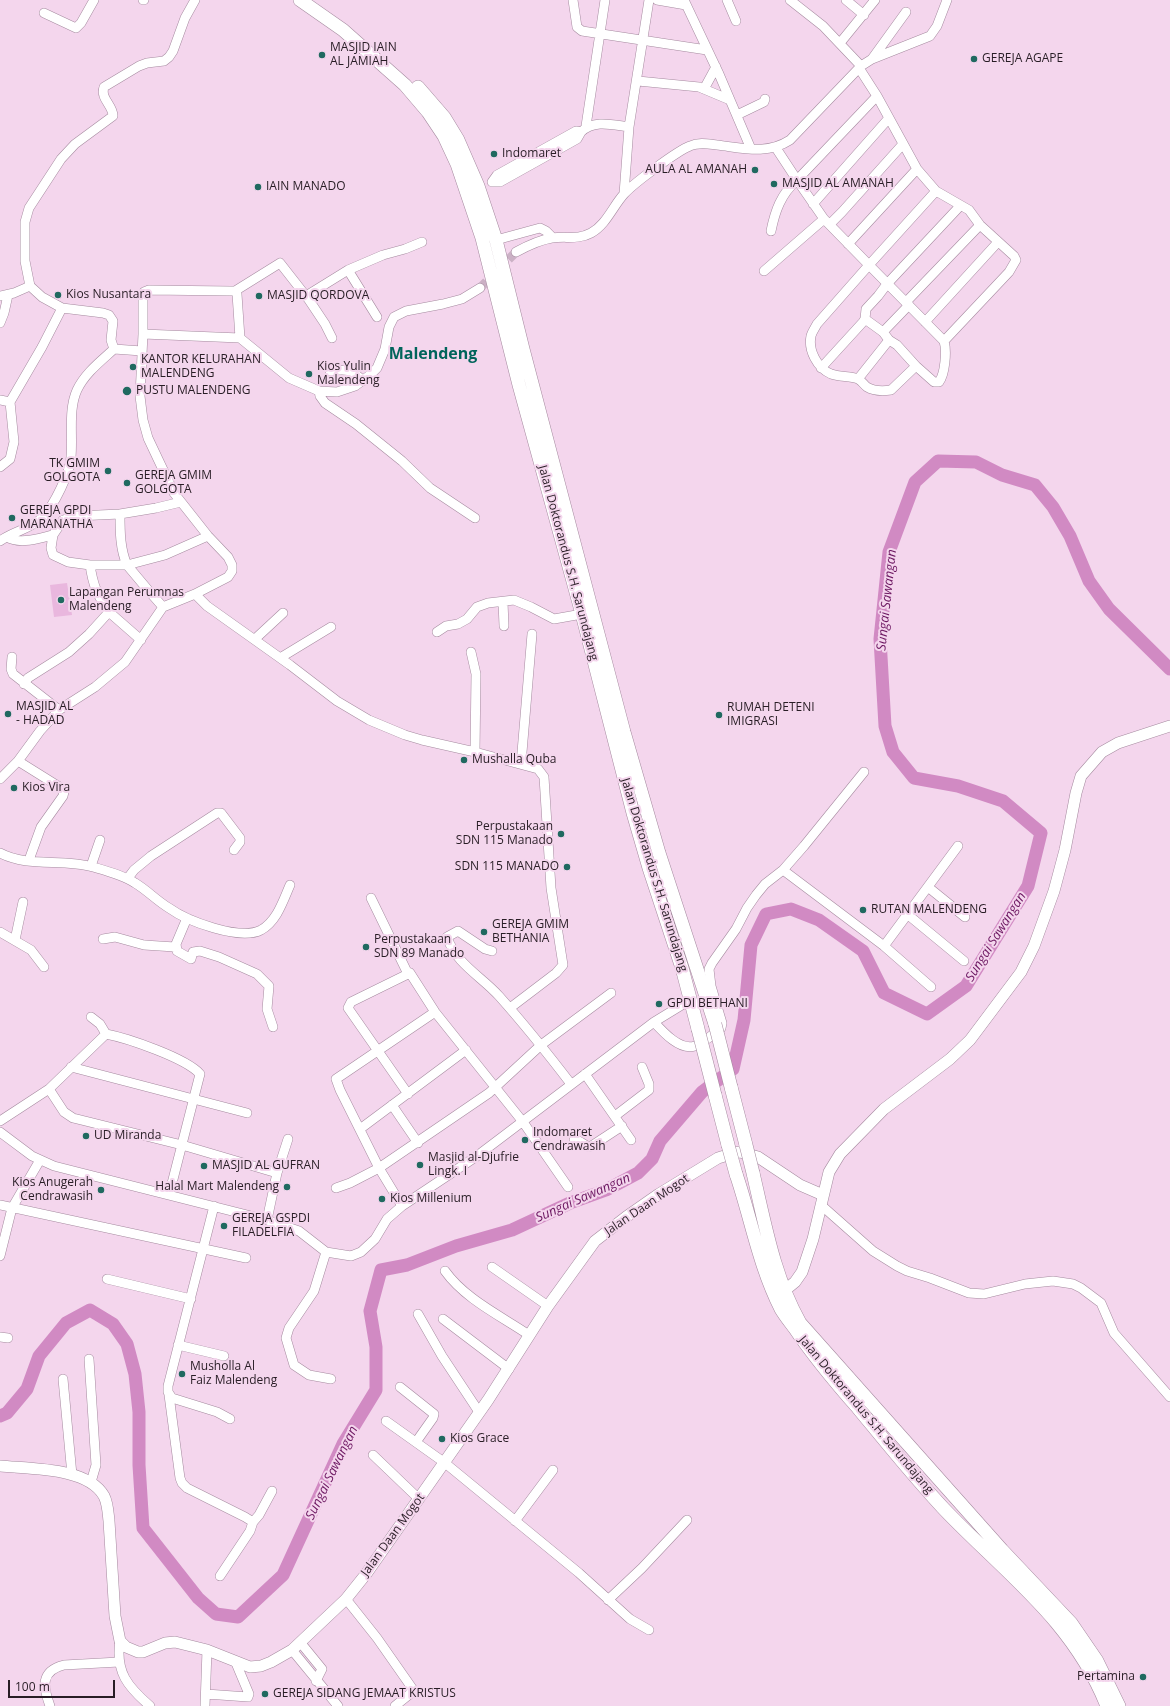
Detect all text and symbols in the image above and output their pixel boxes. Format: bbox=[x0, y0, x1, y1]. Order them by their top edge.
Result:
place label: MASJID IAIN AL JAMIAH bbox=[330, 41, 397, 69]
marker: MASJID IAIN AL JAMIAH bbox=[317, 50, 327, 60]
place label: GEREJA AGAPE bbox=[982, 52, 1063, 66]
marker: GEREJA AGAPE bbox=[969, 54, 979, 64]
place label: Indomaret bbox=[502, 147, 561, 161]
marker: Indomaret bbox=[489, 149, 499, 159]
place label: AULA AL AMANAH bbox=[645, 163, 747, 177]
marker: AULA AL AMANAH bbox=[750, 165, 760, 175]
place label: MASJID AL AMANAH bbox=[782, 177, 894, 191]
marker: MASJID AL AMANAH bbox=[769, 179, 779, 189]
place label: IAIN MANADO bbox=[266, 180, 345, 194]
marker: IAIN MANADO bbox=[253, 182, 263, 192]
place label: Kios Nusantara bbox=[66, 288, 151, 302]
place label: MASJID QORDOVA bbox=[267, 289, 369, 303]
marker: Kios Nusantara bbox=[53, 290, 63, 300]
marker: MASJID QORDOVA bbox=[254, 291, 264, 301]
district label: Malendeng bbox=[389, 344, 477, 364]
place label: KANTOR KELURAHAN MALENDENG bbox=[141, 353, 261, 381]
place label: Kios Yulin Malendeng bbox=[317, 360, 380, 388]
marker: KANTOR KELURAHAN MALENDENG bbox=[128, 362, 138, 372]
marker: Kios Yulin Malendeng bbox=[304, 369, 314, 379]
place label: PUSTU MALENDENG bbox=[136, 384, 251, 398]
marker: PUSTU MALENDENG bbox=[121, 385, 133, 397]
place label: TK GMIM GOLGOTA bbox=[43, 457, 100, 485]
street label: Jalan Doktorandus S.H. Sarundajang bbox=[535, 464, 601, 662]
marker: TK GMIM GOLGOTA bbox=[103, 466, 113, 476]
place label: GEREJA GMIM GOLGOTA bbox=[135, 469, 212, 497]
marker: GEREJA GMIM GOLGOTA bbox=[122, 478, 132, 488]
place label: GEREJA GPDI MARANATHA bbox=[20, 504, 93, 532]
marker: GEREJA GPDI MARANATHA bbox=[7, 513, 17, 523]
water label: Sungai Sawangan bbox=[874, 549, 900, 651]
place label: Lapangan Perumnas Malendeng bbox=[69, 586, 184, 614]
marker: Lapangan Perumnas Malendeng bbox=[56, 595, 66, 605]
place label: MASJID AL - HADAD bbox=[16, 700, 73, 728]
place label: RUMAH DETENI IMIGRASI bbox=[727, 701, 815, 729]
marker: MASJID AL - HADAD bbox=[3, 709, 13, 719]
marker: RUMAH DETENI IMIGRASI bbox=[714, 710, 724, 720]
place label: Mushalla Quba bbox=[472, 753, 556, 767]
marker: Mushalla Quba bbox=[459, 755, 469, 765]
street label: Jalan Doktorandus S.H. Sarundajang bbox=[618, 777, 690, 973]
place label: Kios Vira bbox=[22, 781, 70, 795]
marker: Kios Vira bbox=[9, 783, 19, 793]
place label: Perpustakaan SDN 115 Manado bbox=[456, 820, 553, 848]
marker: Perpustakaan SDN 115 Manado bbox=[556, 829, 566, 839]
place label: SDN 115 MANADO bbox=[455, 860, 559, 874]
marker: SDN 115 MANADO bbox=[562, 862, 572, 872]
water label: Sungai Sawangan bbox=[962, 890, 1030, 984]
place label: RUTAN MALENDENG bbox=[871, 903, 987, 917]
marker: RUTAN MALENDENG bbox=[858, 905, 868, 915]
place label: GEREJA GMIM BETHANIA bbox=[492, 918, 569, 946]
marker: GEREJA GMIM BETHANIA bbox=[479, 927, 489, 937]
place label: Perpustakaan SDN 89 Manado bbox=[374, 933, 464, 961]
marker: Perpustakaan SDN 89 Manado bbox=[361, 942, 371, 952]
place label: GPDI BETHANI bbox=[667, 997, 748, 1011]
marker: GPDI BETHANI bbox=[654, 999, 664, 1009]
place label: Indomaret Cendrawasih bbox=[533, 1126, 606, 1154]
place label: UD Miranda bbox=[94, 1129, 161, 1143]
marker: UD Miranda bbox=[81, 1131, 91, 1141]
marker: Indomaret Cendrawasih bbox=[520, 1135, 530, 1145]
place label: Masjid al-Djufrie Lingk. I bbox=[428, 1151, 519, 1179]
place label: MASJID AL GUFRAN bbox=[212, 1159, 320, 1173]
marker: Masjid al-Djufrie Lingk. I bbox=[415, 1160, 425, 1170]
marker: MASJID AL GUFRAN bbox=[199, 1161, 209, 1171]
water label: Sungai Sawangan bbox=[533, 1170, 633, 1226]
street label: Jalan Daan Mogot bbox=[602, 1171, 692, 1239]
place label: Kios Anugerah Cendrawasih bbox=[12, 1176, 93, 1204]
place label: Halal Mart Malendeng bbox=[155, 1180, 279, 1194]
marker: Halal Mart Malendeng bbox=[282, 1182, 292, 1192]
marker: Kios Anugerah Cendrawasih bbox=[96, 1185, 106, 1195]
place label: Kios Millenium bbox=[390, 1192, 472, 1206]
marker: Kios Millenium bbox=[377, 1194, 387, 1204]
place label: GEREJA GSPDI FILADELFIA bbox=[232, 1212, 310, 1240]
marker: GEREJA GSPDI FILADELFIA bbox=[219, 1221, 229, 1231]
street label: Jalan Doktorandus S.H. Sarundajang bbox=[796, 1333, 936, 1497]
place label: Musholla Al Faiz Malendeng bbox=[190, 1360, 277, 1388]
marker: Musholla Al Faiz Malendeng bbox=[177, 1369, 187, 1379]
water label: Sungai Sawangan bbox=[303, 1424, 361, 1522]
place label: Kios Grace bbox=[450, 1432, 509, 1446]
marker: Kios Grace bbox=[437, 1434, 447, 1444]
street label: Jalan Daan Mogot bbox=[358, 1491, 428, 1579]
place label: Pertamina bbox=[1077, 1670, 1135, 1684]
scale bar bbox=[10, 1672, 117, 1698]
marker: Pertamina bbox=[1138, 1672, 1148, 1682]
text: 100 m bbox=[15, 1678, 50, 1695]
place label: GEREJA SIDANG JEMAAT KRISTUS bbox=[273, 1687, 456, 1701]
marker: GEREJA SIDANG JEMAAT KRISTUS bbox=[260, 1689, 270, 1699]

